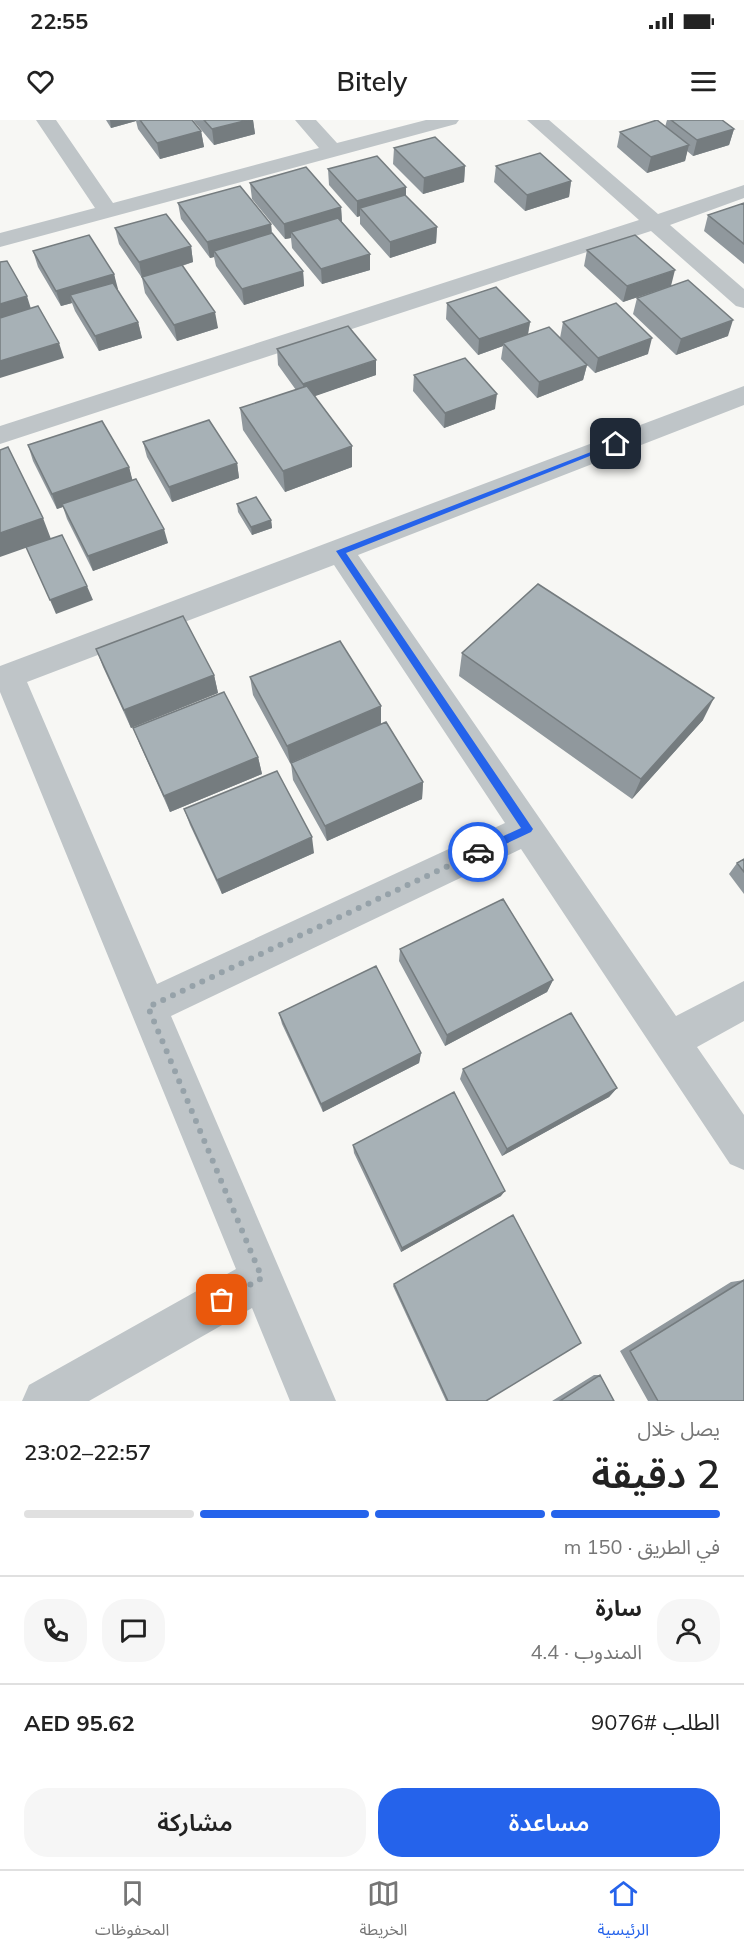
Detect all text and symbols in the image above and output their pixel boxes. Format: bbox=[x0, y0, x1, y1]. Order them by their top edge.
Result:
text: 22:55 bbox=[30, 7, 88, 35]
text: Bitely bbox=[337, 64, 407, 98]
icon: heart bbox=[24, 65, 57, 98]
icon: menu bbox=[687, 65, 720, 98]
pin bbox=[590, 418, 641, 469]
icon: home bbox=[599, 427, 632, 460]
courier bbox=[448, 822, 508, 882]
icon: car bbox=[462, 836, 495, 869]
pin bbox=[196, 1274, 247, 1325]
icon: bag bbox=[205, 1283, 238, 1316]
text: يصل خلال bbox=[638, 1416, 720, 1441]
text: 22:57–23:02 bbox=[24, 1438, 151, 1466]
text: 2 دقيقة bbox=[592, 1449, 720, 1498]
text: في الطريق · 150 m bbox=[564, 1534, 720, 1559]
text: سارة bbox=[596, 1594, 642, 1622]
button: phone bbox=[24, 1599, 87, 1662]
button: chat bbox=[102, 1599, 165, 1662]
button: person bbox=[657, 1599, 720, 1662]
text: المندوب · 4.4 bbox=[531, 1639, 642, 1664]
text: الطلب #9076 bbox=[591, 1708, 720, 1736]
text: AED 95.62 bbox=[24, 1709, 135, 1737]
button: مشاركة bbox=[24, 1788, 366, 1857]
button: مساعدة bbox=[378, 1788, 720, 1857]
tab: المحفوظات bbox=[95, 1877, 169, 1947]
tab: الخريطة bbox=[359, 1877, 407, 1947]
tab: الرئيسية bbox=[598, 1877, 649, 1947]

